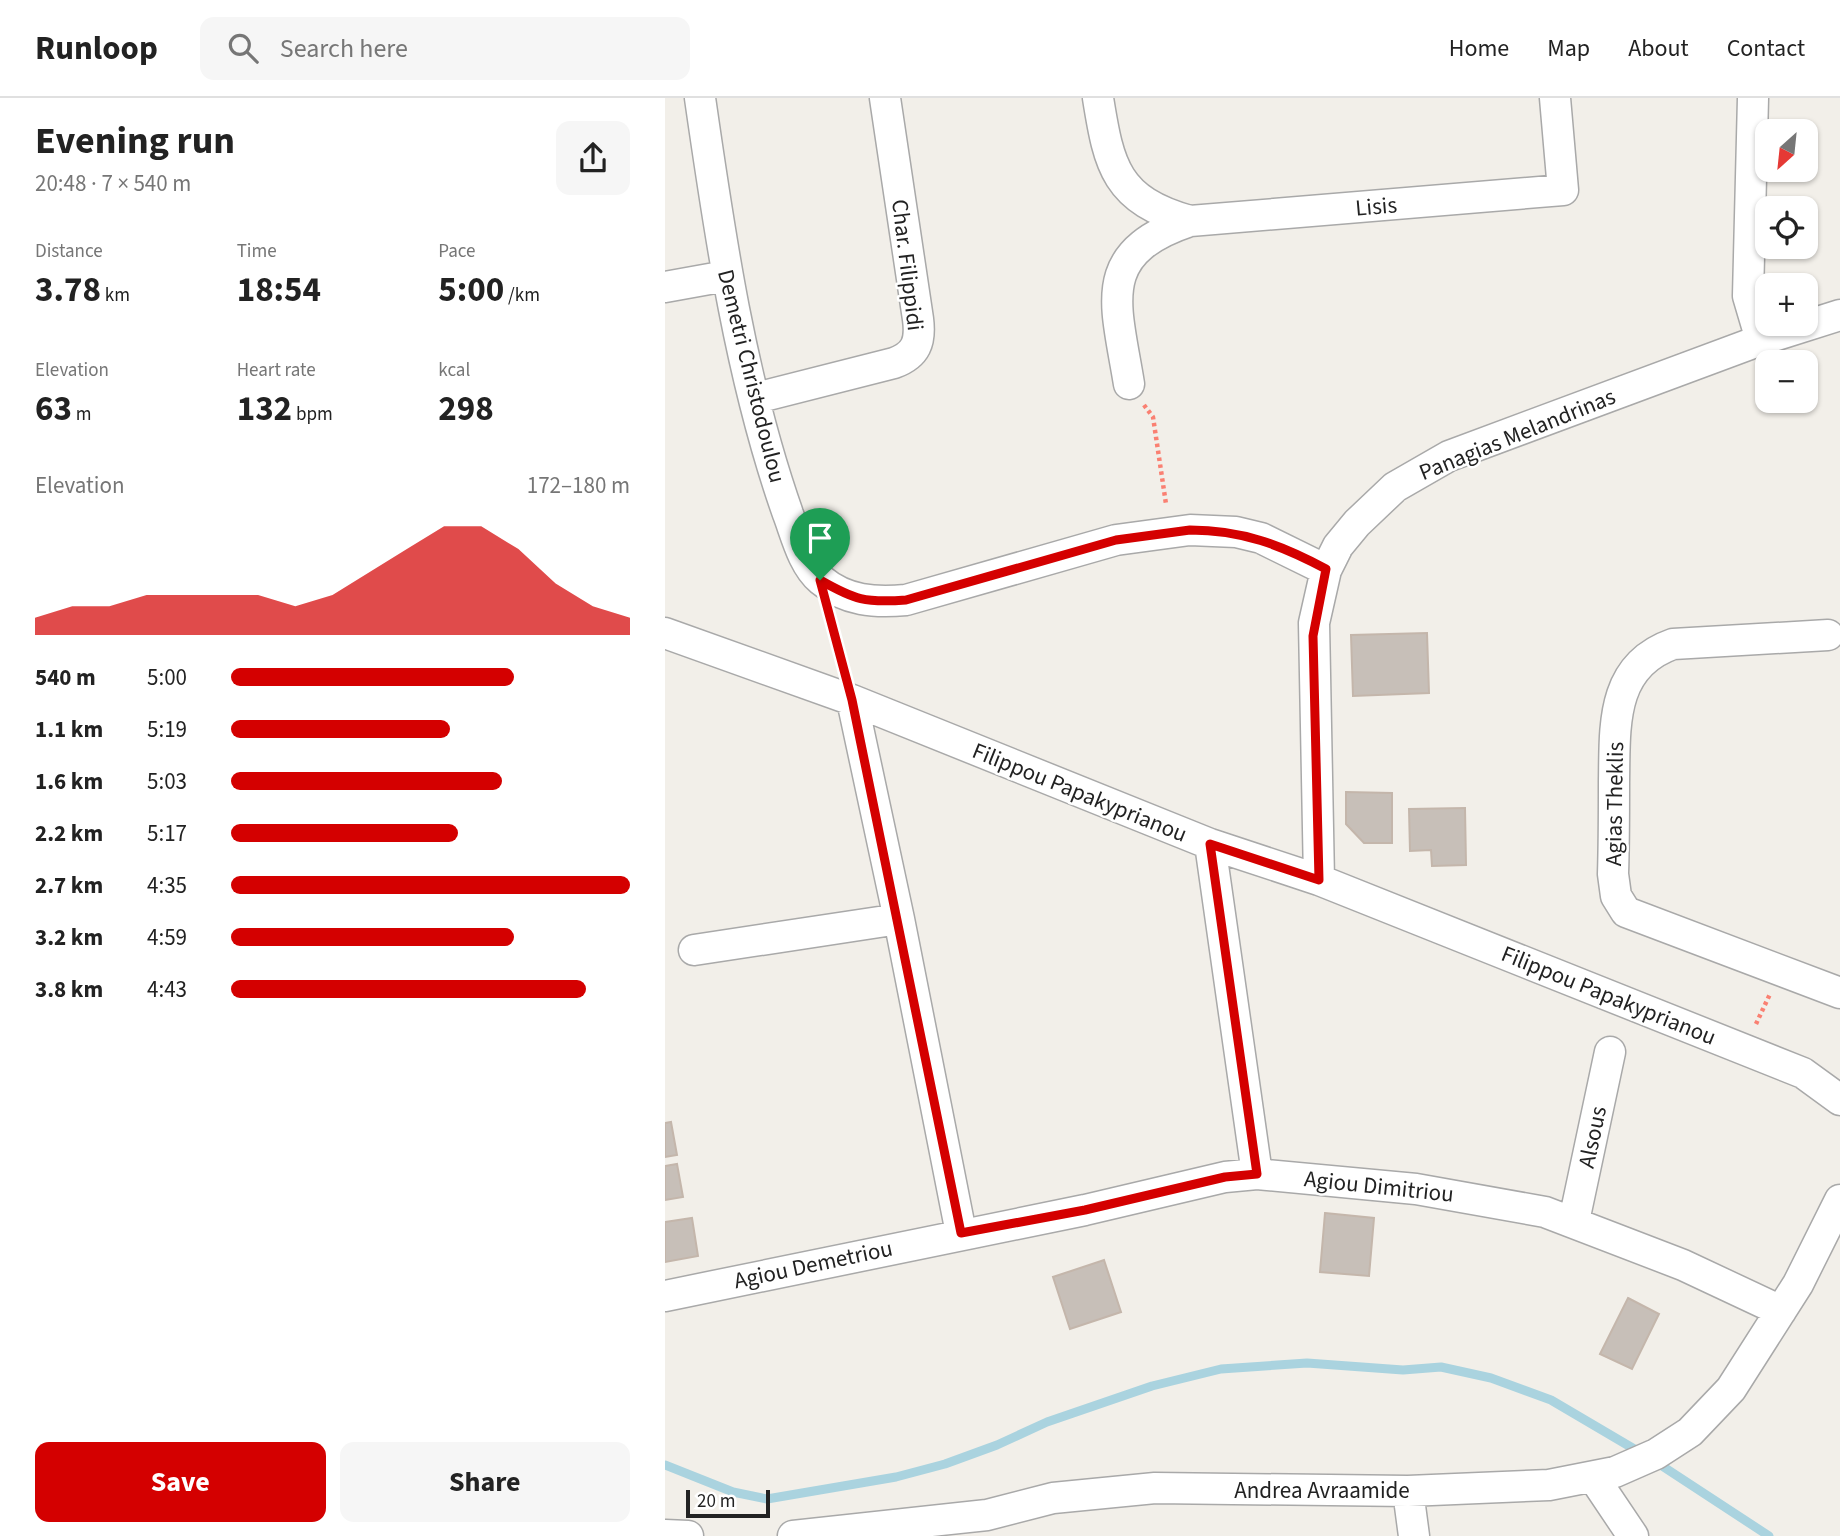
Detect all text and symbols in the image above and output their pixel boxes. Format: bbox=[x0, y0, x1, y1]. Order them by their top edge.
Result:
search box bbox=[200, 17, 690, 80]
text: Runloop bbox=[35, 25, 158, 72]
icon: search bbox=[224, 29, 262, 67]
text: Search here bbox=[280, 30, 408, 67]
text: Home bbox=[1449, 31, 1509, 66]
text: Map bbox=[1547, 31, 1590, 66]
text: About bbox=[1628, 31, 1689, 66]
text: Contact bbox=[1727, 31, 1805, 66]
text: Evening run bbox=[35, 114, 235, 168]
north arrow bbox=[1755, 119, 1818, 182]
map controls bbox=[1755, 119, 1818, 413]
button: share bbox=[556, 121, 630, 195]
text: 20:48 · 7 × 540 m bbox=[35, 167, 191, 200]
street label: Lisis bbox=[1354, 188, 1398, 225]
button: locate bbox=[1755, 196, 1818, 259]
street label: Char. Filippidi bbox=[883, 197, 932, 333]
text: Distance bbox=[35, 238, 103, 265]
text: Time bbox=[237, 238, 277, 265]
text: Pace bbox=[438, 238, 476, 265]
text: 3.78 bbox=[35, 265, 101, 315]
text: 18:54 bbox=[237, 265, 321, 315]
text: 5:00 bbox=[438, 265, 504, 315]
street label: Demetri Christodoulou bbox=[709, 266, 794, 486]
button: + bbox=[1755, 273, 1818, 336]
text: km bbox=[101, 282, 130, 309]
text: /km bbox=[504, 282, 540, 309]
button: − bbox=[1755, 350, 1818, 413]
text: Elevation bbox=[35, 357, 109, 384]
text: Heart rate bbox=[237, 357, 316, 384]
text: kcal bbox=[438, 357, 470, 384]
street label: Panagias Melandrinas bbox=[1414, 380, 1620, 489]
text: 63 bbox=[35, 384, 72, 434]
text: 132 bbox=[237, 384, 292, 434]
text: 298 bbox=[438, 384, 494, 434]
text: m bbox=[72, 401, 92, 428]
text: bpm bbox=[292, 401, 333, 428]
text: Elevation bbox=[35, 469, 125, 502]
text: 172–180 m bbox=[527, 469, 630, 502]
pin bbox=[790, 508, 850, 580]
icon: arrive bbox=[801, 519, 839, 557]
text: 540 m bbox=[35, 661, 96, 694]
text: 5:00 bbox=[147, 661, 187, 694]
text: 1.1 km bbox=[35, 713, 103, 746]
text: 5:19 bbox=[147, 713, 187, 746]
street label: Filippou Papakyprianou bbox=[967, 734, 1192, 851]
street label: Agias Theklis bbox=[1597, 742, 1632, 866]
text: 1.6 km bbox=[35, 765, 103, 798]
text: 5:03 bbox=[147, 765, 187, 798]
text: 2.2 km bbox=[35, 817, 103, 850]
text: 5:17 bbox=[147, 817, 187, 850]
text: 2.7 km bbox=[35, 869, 103, 902]
text: 4:35 bbox=[147, 869, 187, 902]
text: 3.2 km bbox=[35, 921, 103, 954]
text: 4:59 bbox=[147, 921, 187, 954]
street label: Filippou Papakyprianou bbox=[1496, 937, 1721, 1054]
text: 3.8 km bbox=[35, 973, 103, 1006]
text: 4:43 bbox=[147, 973, 187, 1006]
street label: Alsous bbox=[1570, 1103, 1615, 1171]
street label: Agiou Dimitriou bbox=[1303, 1162, 1455, 1211]
street label: Agiou Demetriou bbox=[731, 1232, 896, 1297]
button: Save bbox=[35, 1442, 326, 1522]
button: Share bbox=[340, 1442, 630, 1522]
street label: Andrea Avraamide bbox=[1234, 1474, 1410, 1507]
scale bar bbox=[686, 1487, 770, 1519]
text: 20 m bbox=[697, 1488, 735, 1515]

